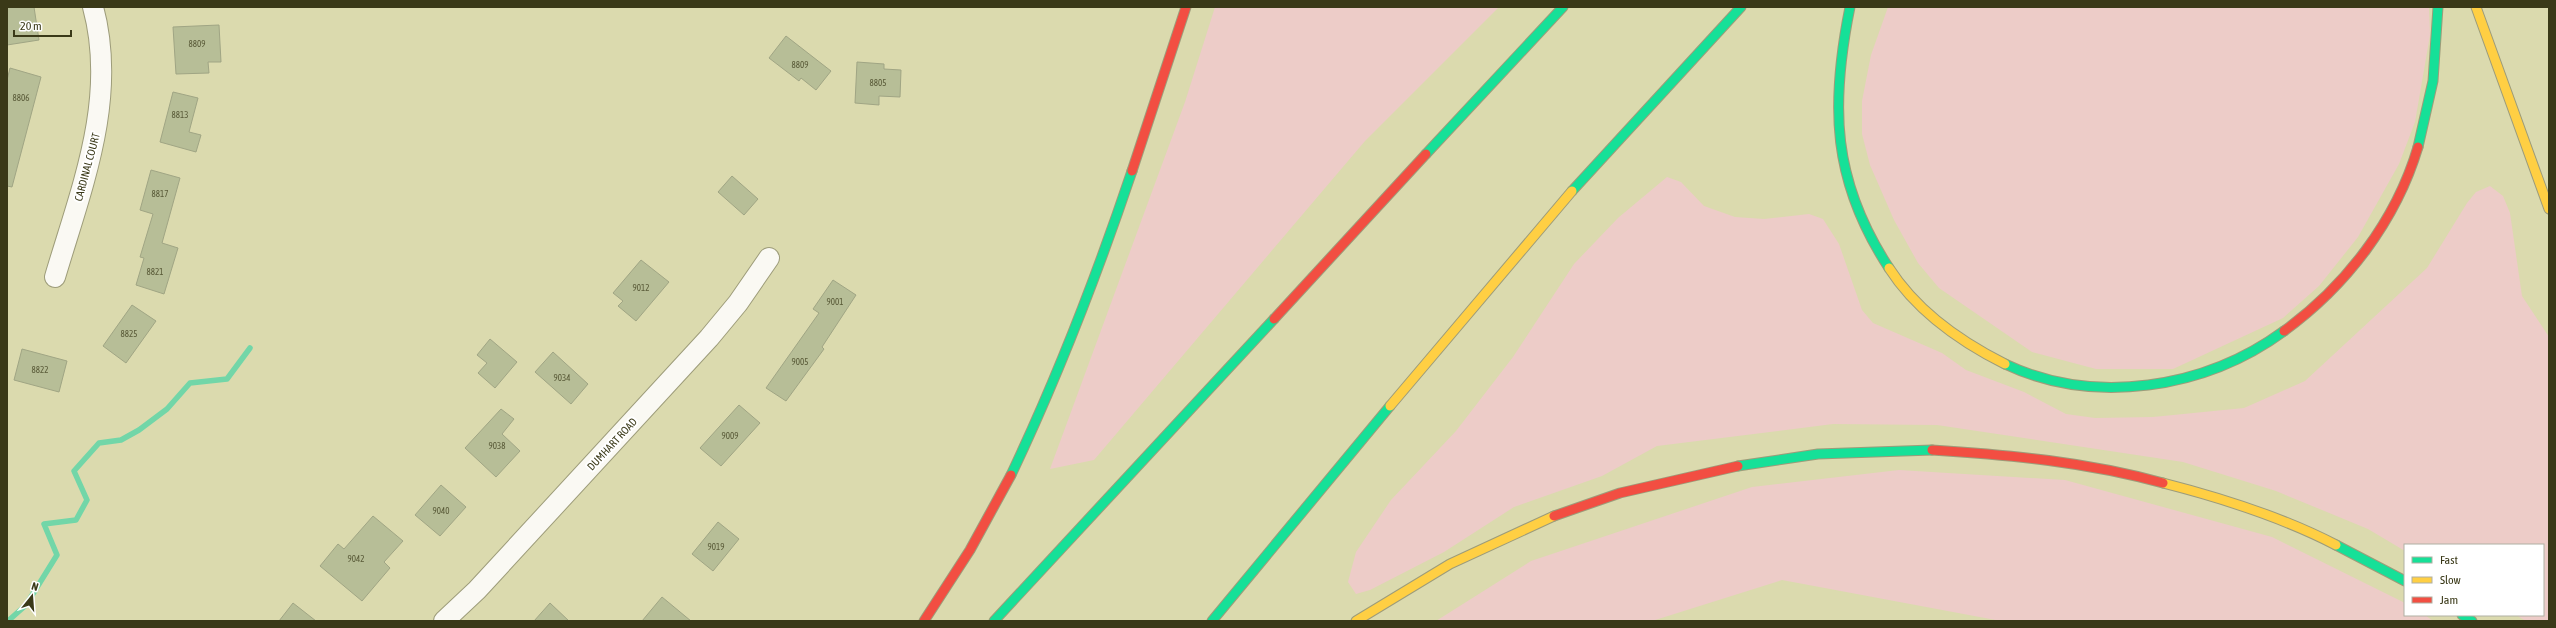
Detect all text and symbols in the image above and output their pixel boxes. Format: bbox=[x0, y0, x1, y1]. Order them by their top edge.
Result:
scale bar bbox=[14, 12, 71, 38]
text: 20 m bbox=[20, 19, 42, 33]
house number: 8809 bbox=[189, 39, 205, 49]
house number: 8809 bbox=[792, 60, 808, 70]
house number: 8805 bbox=[870, 78, 886, 88]
house number: 8806 bbox=[13, 93, 29, 103]
house number: 8813 bbox=[172, 110, 188, 120]
street label: CARDINAL COURT bbox=[72, 131, 102, 203]
house number: 8817 bbox=[152, 189, 168, 199]
house number: 8821 bbox=[147, 267, 163, 277]
house number: 9012 bbox=[633, 283, 649, 293]
house number: 9001 bbox=[827, 297, 843, 307]
house number: 8825 bbox=[121, 329, 137, 339]
house number: 9005 bbox=[792, 357, 808, 367]
house number: 8822 bbox=[32, 365, 48, 375]
house number: 9034 bbox=[554, 373, 570, 383]
street label: DUMHART ROAD bbox=[585, 415, 639, 473]
house number: 9009 bbox=[722, 431, 738, 441]
house number: 9038 bbox=[489, 441, 505, 451]
house number: 9040 bbox=[433, 506, 449, 516]
house number: 9019 bbox=[708, 542, 724, 552]
legend bbox=[2404, 544, 2544, 616]
text: Fast bbox=[2440, 553, 2458, 567]
house number: 9042 bbox=[348, 554, 364, 564]
text: Slow bbox=[2440, 573, 2461, 587]
north arrow bbox=[12, 576, 52, 616]
text: N bbox=[30, 580, 40, 593]
text: Jam bbox=[2440, 593, 2458, 607]

